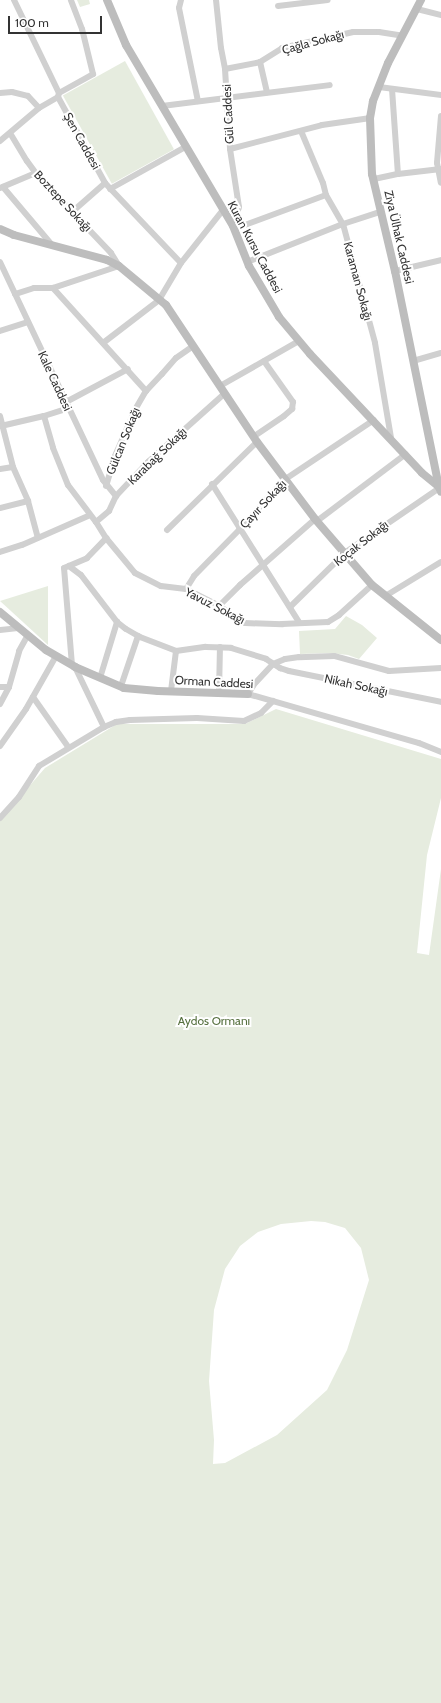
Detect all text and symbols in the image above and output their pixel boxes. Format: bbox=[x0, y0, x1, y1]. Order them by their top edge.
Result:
scale bar bbox=[10, 8, 104, 34]
text: 100 m bbox=[15, 15, 49, 30]
street label: Çağla Sokağı bbox=[280, 27, 346, 57]
street label: Gül Caddesi bbox=[219, 84, 237, 144]
street label: Şen Caddesi bbox=[61, 110, 103, 172]
street label: Boztepe Sokağı bbox=[31, 168, 95, 234]
street label: Ziya Ülhak Caddesi bbox=[381, 189, 417, 285]
street label: Kuran Kursu Caddesi bbox=[225, 198, 285, 296]
street label: Karaman Sokağı bbox=[341, 240, 375, 322]
street label: Kale Caddesi bbox=[35, 349, 75, 413]
street label: Gülcan Sokağı bbox=[103, 405, 143, 477]
street label: Karabağ Sokağı bbox=[125, 424, 189, 488]
street label: Çayır Sokağı bbox=[237, 477, 289, 531]
street label: Koçak Sokağı bbox=[331, 517, 391, 569]
street label: Yavuz Sokağı bbox=[183, 585, 247, 627]
street label: Nikah Sokağı bbox=[323, 671, 389, 699]
street label: Orman Caddesi bbox=[174, 673, 254, 691]
park label: Aydos Ormanı bbox=[178, 1014, 250, 1028]

